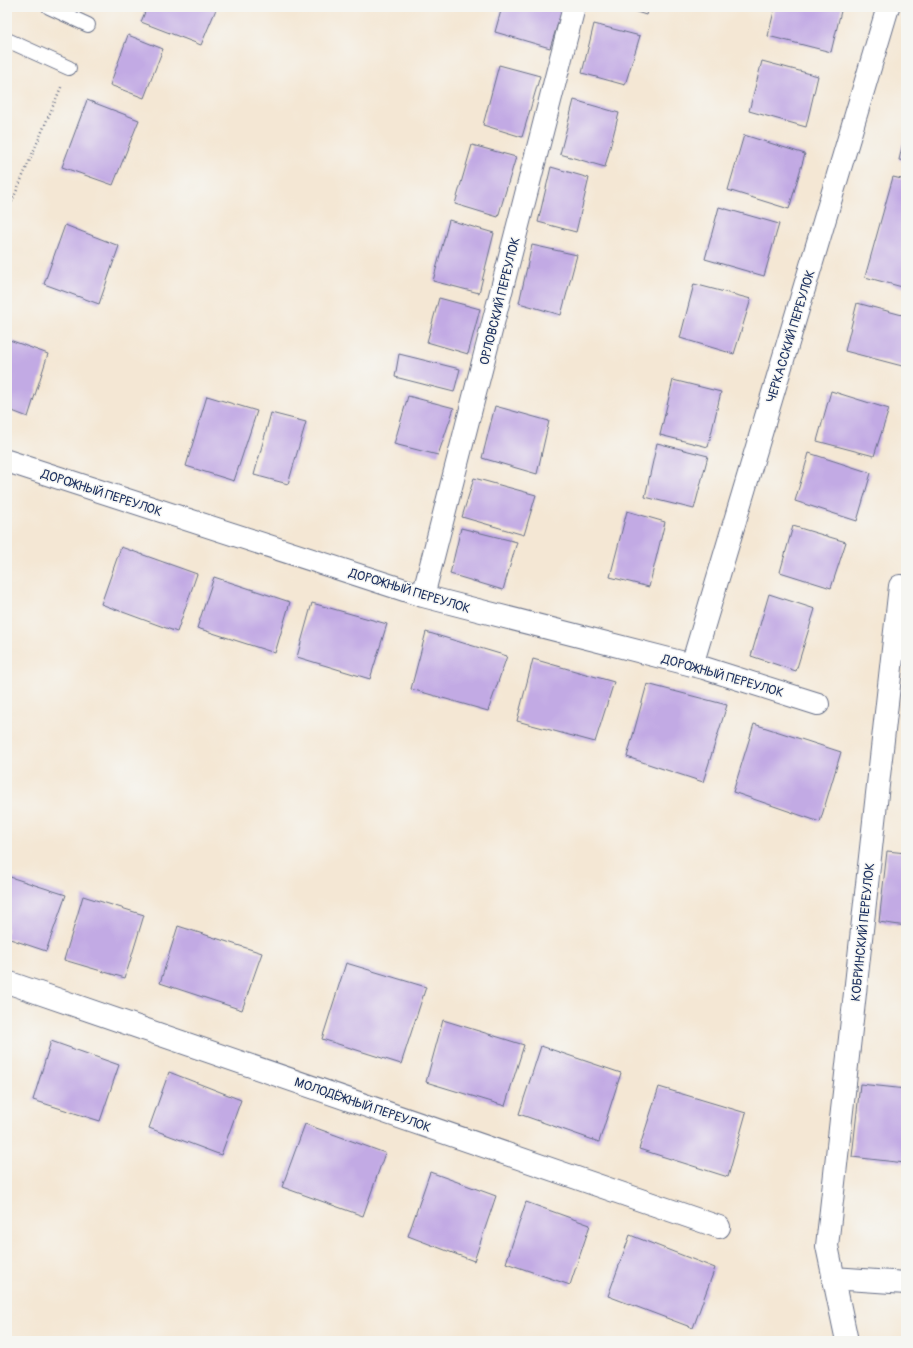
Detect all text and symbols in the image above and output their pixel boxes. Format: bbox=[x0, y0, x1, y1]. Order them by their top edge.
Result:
street label: ОРЛОВСКИЙ ПЕРЕУЛОК bbox=[476, 236, 524, 367]
street label: ЧЕРКАССКИЙ ПЕРЕУЛОК bbox=[763, 268, 819, 405]
street label: ДОРОЖНЫЙ ПЕРЕУЛОК bbox=[38, 466, 164, 520]
street label: ДОРОЖНЫЙ ПЕРЕУЛОК bbox=[346, 565, 472, 617]
street label: ДОРОЖНЫЙ ПЕРЕУЛОК bbox=[659, 651, 785, 701]
street label: КОБРИНСКИЙ ПЕРЕУЛОК bbox=[848, 862, 878, 1002]
street label: МОЛОДЁЖНЫЙ ПЕРЕУЛОК bbox=[292, 1074, 433, 1136]

